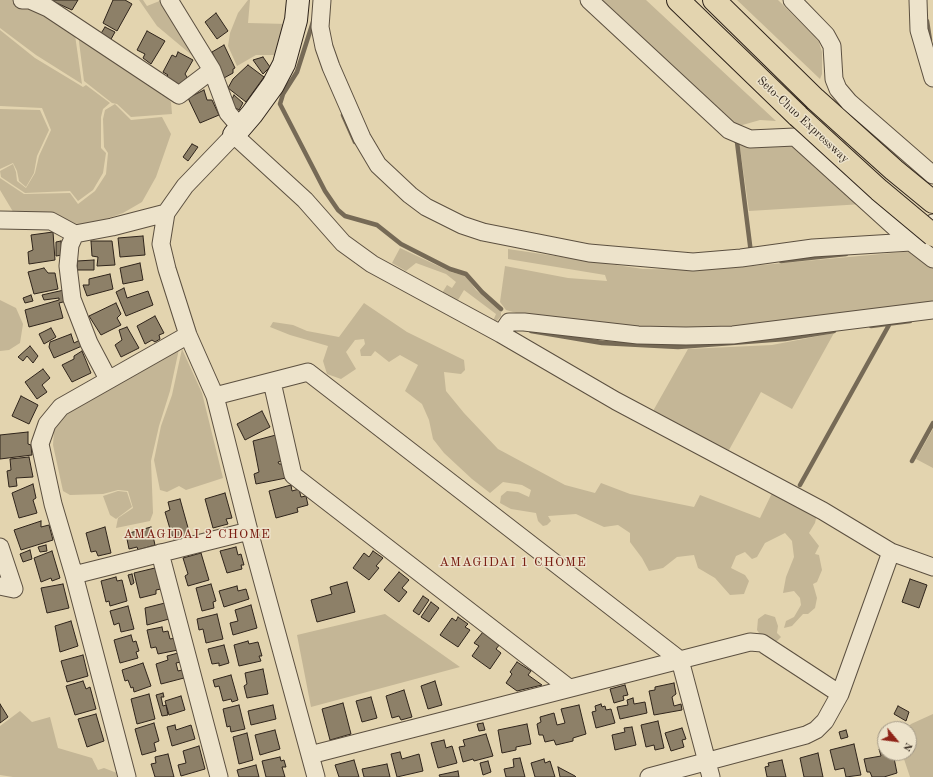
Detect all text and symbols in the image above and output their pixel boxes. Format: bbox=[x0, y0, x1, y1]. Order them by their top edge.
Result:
street label: Seto-Chuo Expressway bbox=[754, 74, 852, 166]
district label: AMAGIDAI 2 CHOME bbox=[123, 527, 271, 543]
district label: AMAGIDAI 1 CHOME bbox=[439, 555, 587, 571]
north arrow bbox=[877, 721, 917, 761]
text: N bbox=[900, 740, 914, 753]

